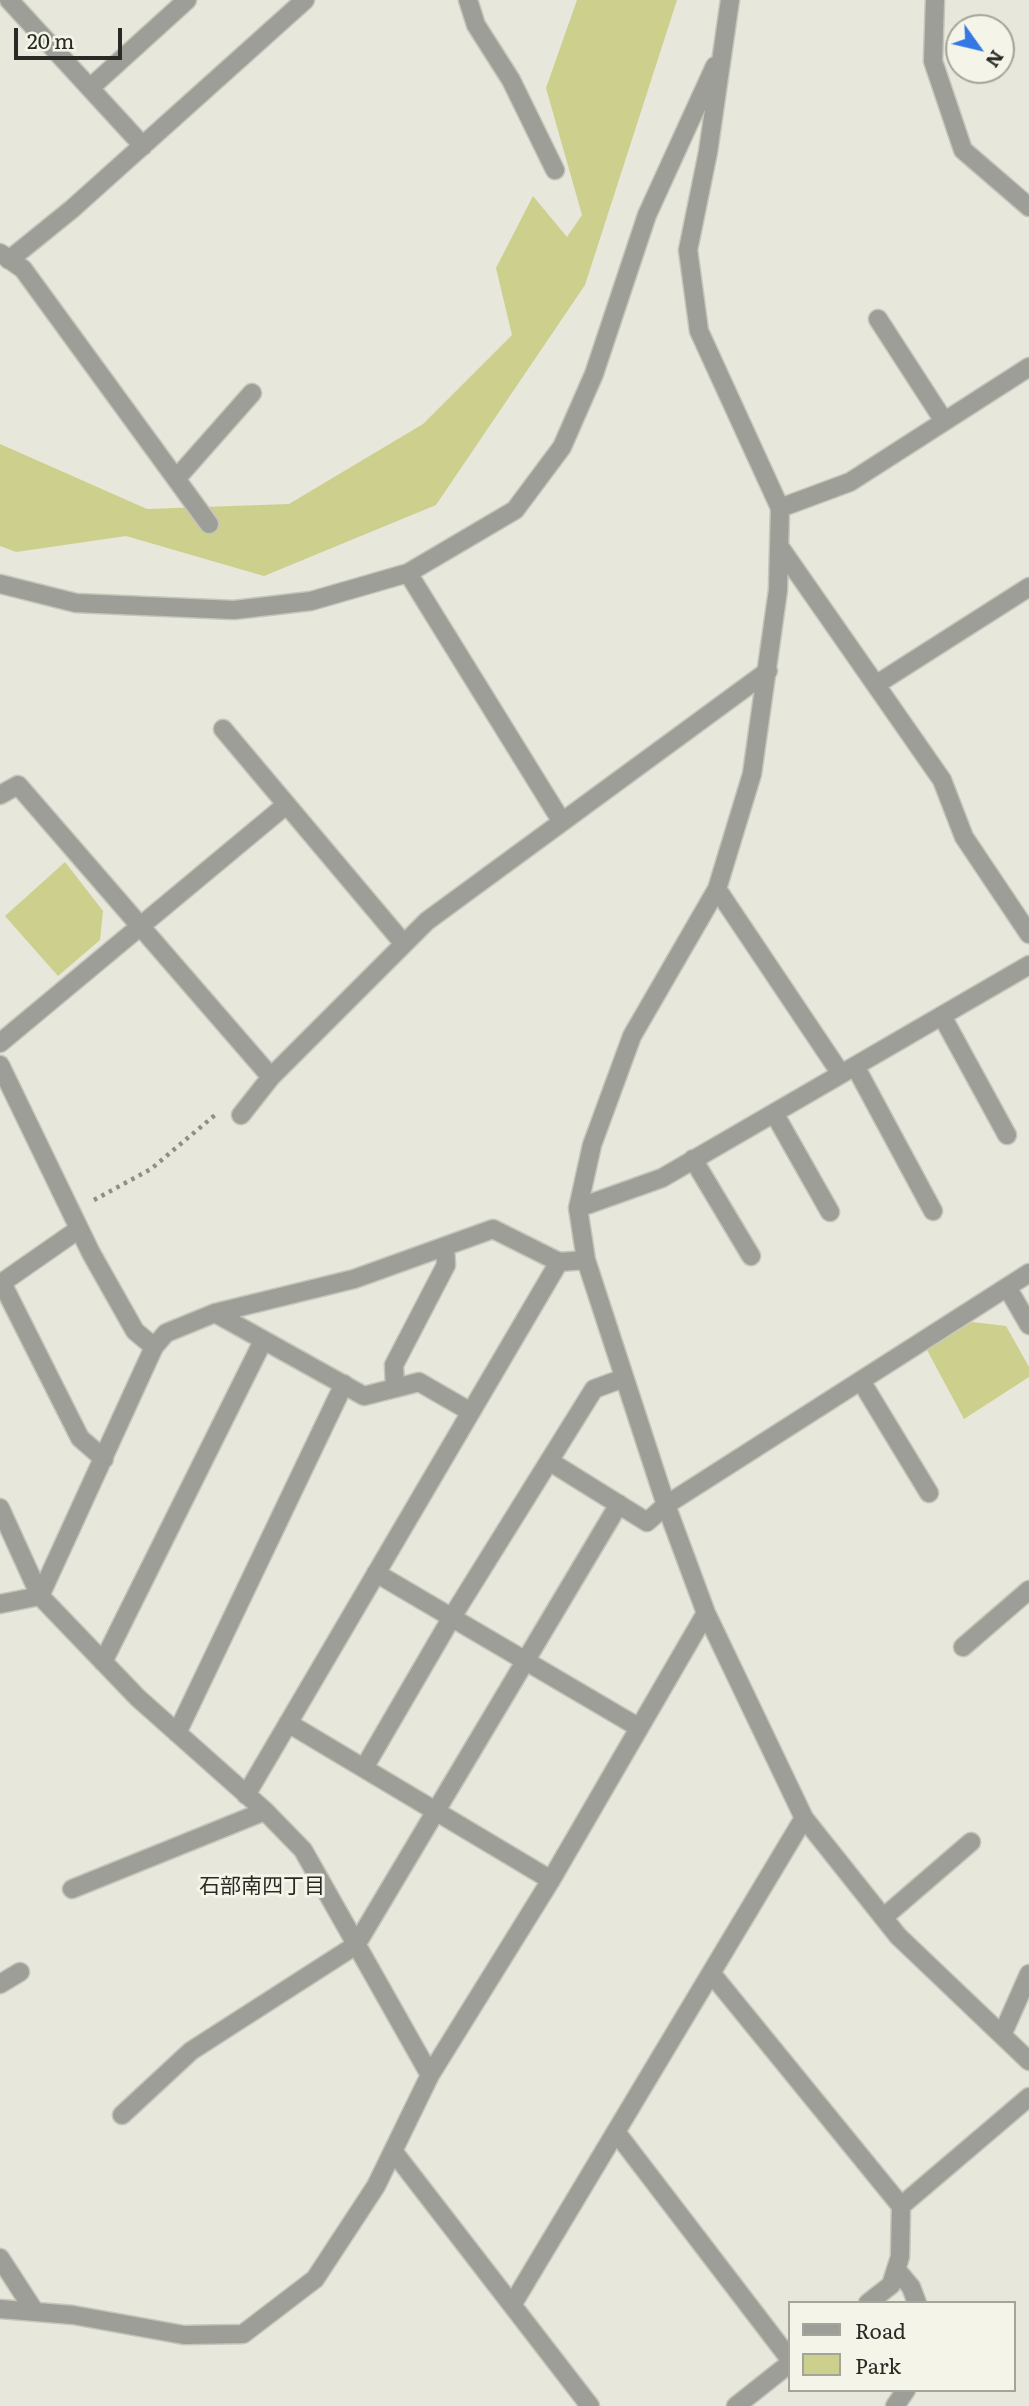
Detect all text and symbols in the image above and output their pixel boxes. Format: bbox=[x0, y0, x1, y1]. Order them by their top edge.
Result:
scale bar bbox=[18, 14, 126, 58]
north arrow bbox=[945, 14, 1015, 84]
text: 20 m bbox=[27, 24, 74, 55]
text: N bbox=[980, 45, 1012, 74]
district label: 石部南四丁目 bbox=[199, 1874, 325, 1900]
legend bbox=[788, 2301, 1015, 2392]
text: Road bbox=[855, 2314, 906, 2345]
text: Park bbox=[855, 2349, 901, 2380]

